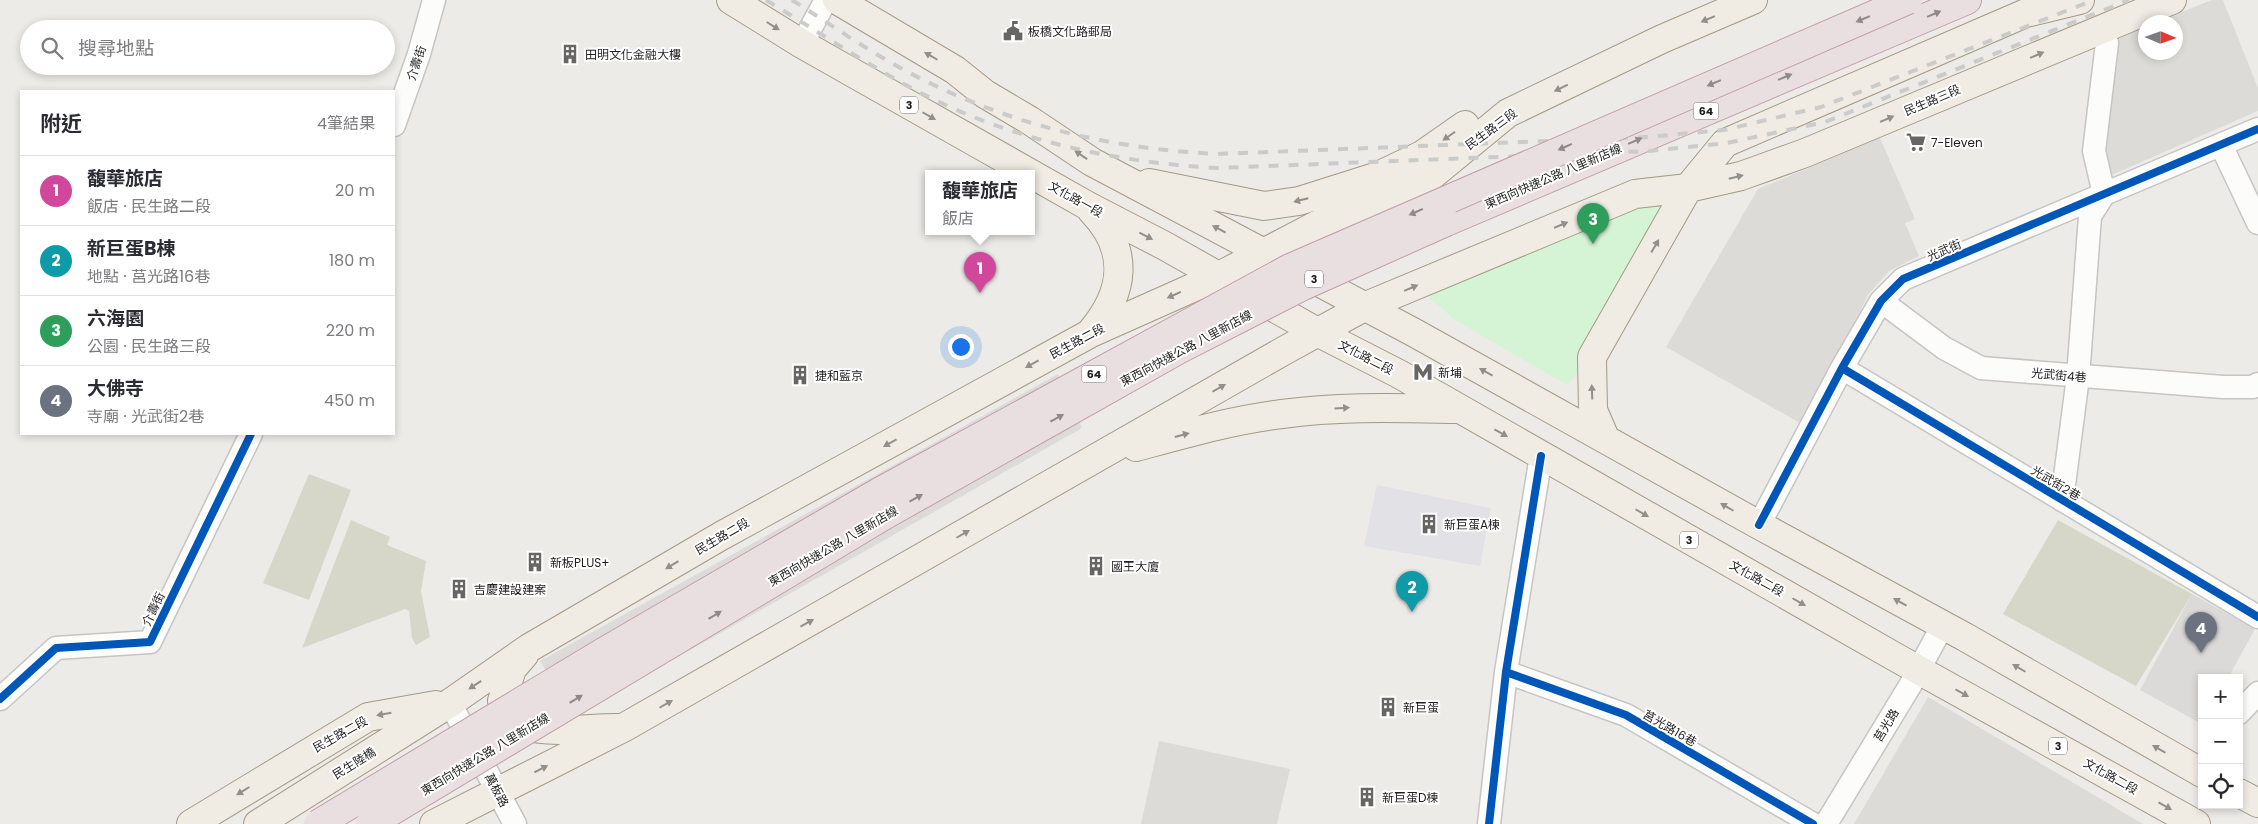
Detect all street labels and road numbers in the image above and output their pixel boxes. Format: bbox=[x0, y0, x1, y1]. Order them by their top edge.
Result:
street label: 介壽街 bbox=[402, 43, 430, 83]
street label: 民生路三段 bbox=[1901, 80, 1963, 120]
road number: 3 bbox=[900, 96, 918, 114]
road number: 64 bbox=[1694, 102, 1718, 120]
street label: 民生路三段 bbox=[1462, 104, 1520, 154]
street label: 東西向快速公路 八里新店線 bbox=[1482, 139, 1624, 213]
street label: 文化路一段 bbox=[1046, 177, 1106, 221]
street label: 光武街 bbox=[1924, 235, 1964, 265]
road number: 3 bbox=[1305, 270, 1323, 288]
street label: 東西向快速公路 八里新店線 bbox=[1117, 306, 1255, 390]
street label: 民生路二段 bbox=[1047, 319, 1107, 363]
street label: 文化路二段 bbox=[1335, 336, 1397, 378]
street label: 光武街4巷 bbox=[2031, 364, 2087, 386]
road number: 64 bbox=[1082, 366, 1106, 382]
street label: 光武街2巷 bbox=[2028, 462, 2084, 504]
street label: 東西向快速公路 八里新店線 bbox=[765, 502, 901, 590]
street label: 民生路二段 bbox=[692, 514, 752, 558]
road number: 3 bbox=[1680, 532, 1698, 548]
street label: 文化路二段 bbox=[1727, 556, 1787, 600]
street label: 介壽街 bbox=[137, 589, 169, 629]
street label: 莒光路 bbox=[1869, 705, 1903, 745]
street label: 莒光路16巷 bbox=[1640, 706, 1700, 750]
street label: 東西向快速公路 八里新店線 bbox=[418, 709, 552, 799]
street label: 民生路二段 bbox=[310, 712, 370, 756]
road number: 3 bbox=[2049, 738, 2067, 754]
street label: 民生陸橋 bbox=[329, 743, 379, 783]
street label: 文化路二段 bbox=[2081, 754, 2141, 798]
street label: 萬板路 bbox=[481, 770, 513, 810]

